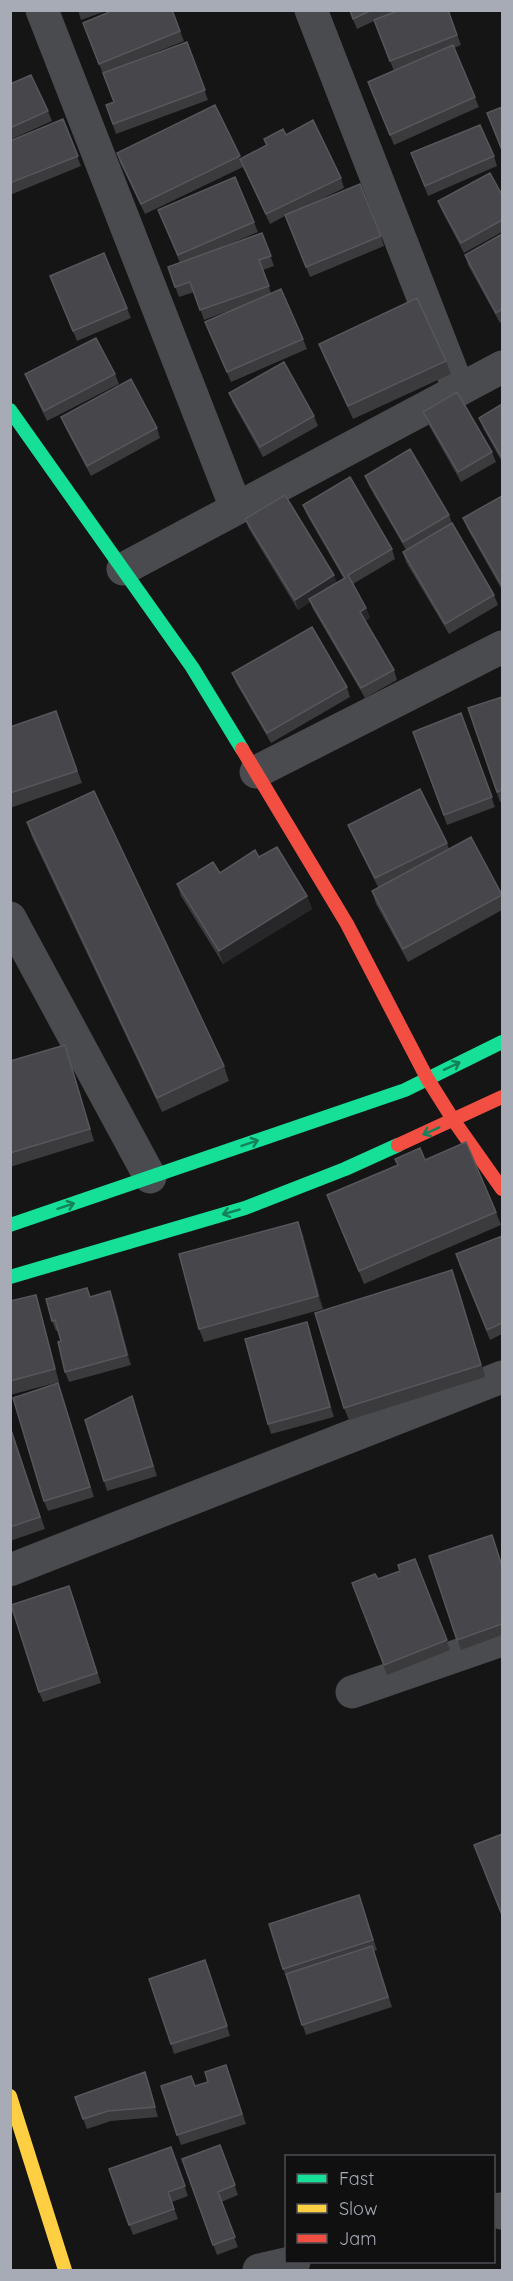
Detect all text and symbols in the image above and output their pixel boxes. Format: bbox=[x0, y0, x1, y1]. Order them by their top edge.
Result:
one-way arrow bbox=[443, 1060, 461, 1072]
one-way arrow bbox=[422, 1126, 440, 1137]
one-way arrow bbox=[240, 1136, 259, 1147]
one-way arrow bbox=[56, 1199, 75, 1210]
one-way arrow bbox=[222, 1207, 241, 1219]
legend bbox=[285, 2155, 495, 2263]
text: Fast bbox=[339, 2167, 374, 2190]
text: Slow bbox=[339, 2197, 377, 2220]
text: Jam bbox=[339, 2227, 377, 2250]

